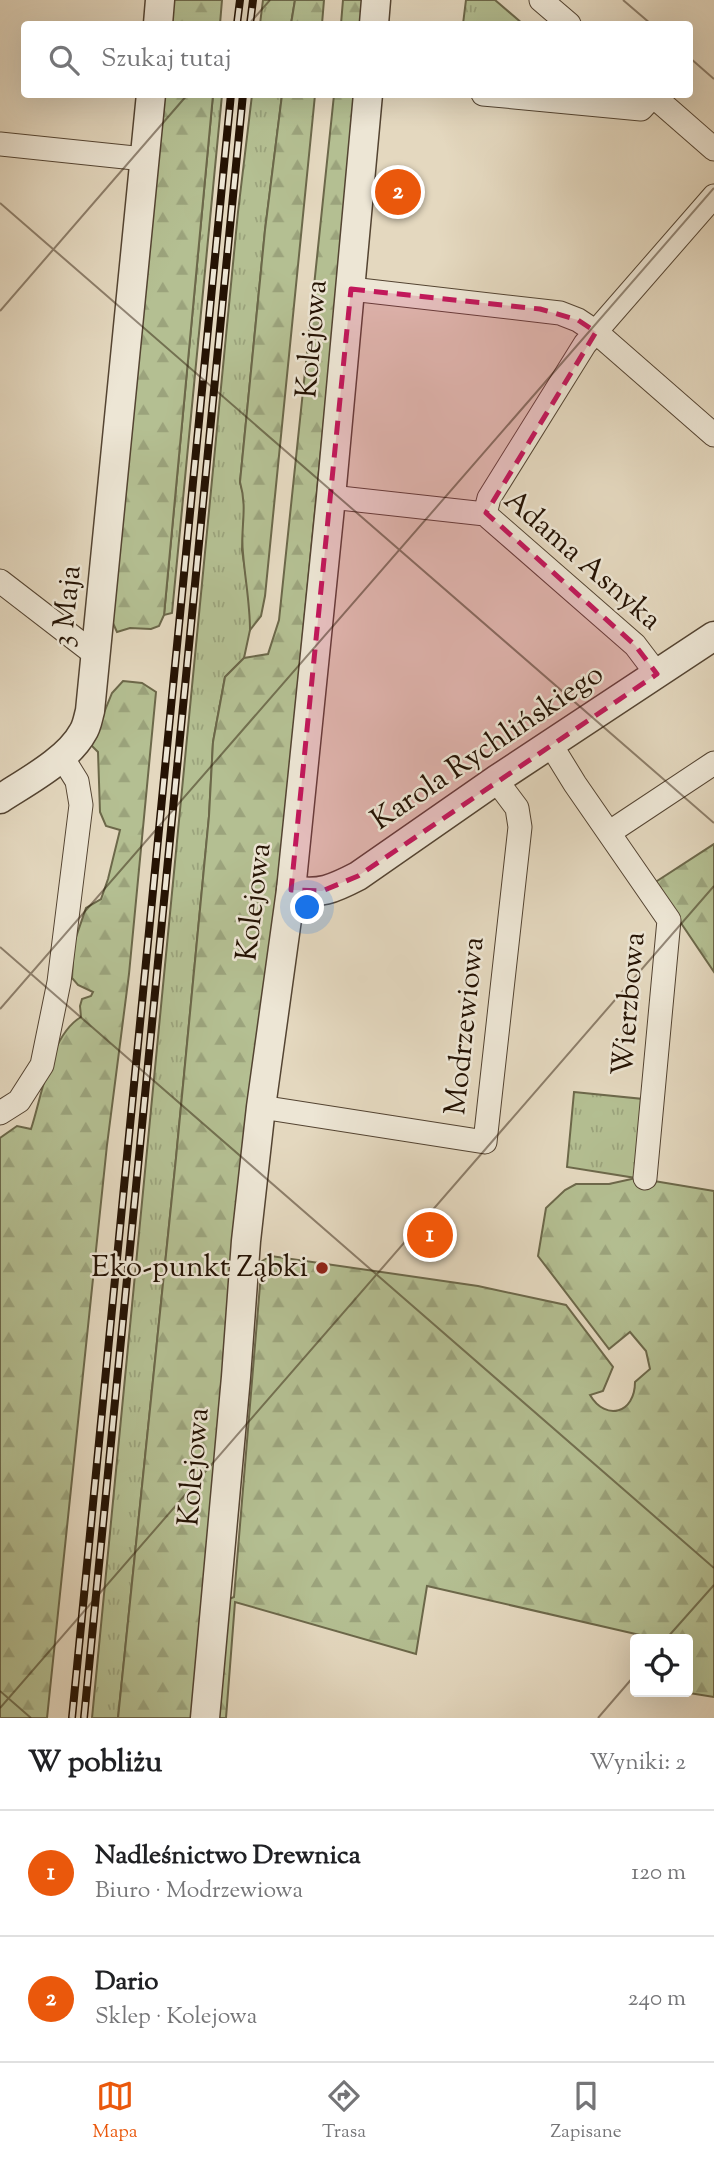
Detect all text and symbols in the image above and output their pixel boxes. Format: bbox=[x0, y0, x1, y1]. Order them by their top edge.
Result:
search box bbox=[21, 21, 693, 98]
icon: search bbox=[45, 41, 83, 79]
text: Szukaj tutaj bbox=[101, 41, 232, 78]
pin: 2 bbox=[375, 166, 421, 218]
street label: Kolejowa bbox=[286, 278, 340, 400]
street label: Adama Asnyka bbox=[494, 480, 670, 642]
street label: 3 Maja bbox=[42, 563, 94, 649]
street label: Karola Rychlińskiego bbox=[363, 654, 613, 842]
street label: Kolejowa bbox=[226, 840, 284, 964]
your location bbox=[290, 890, 324, 924]
street label: Wierzbowa bbox=[602, 930, 658, 1078]
street label: Modrzewiowa bbox=[435, 935, 497, 1117]
pin: 1 bbox=[407, 1209, 453, 1261]
place label: Eko-punkt Ząbki bbox=[91, 1247, 308, 1290]
marker: Eko-punkt Ząbki bbox=[314, 1260, 330, 1276]
street label: Kolejowa bbox=[168, 1406, 222, 1528]
map controls bbox=[630, 1634, 693, 1697]
button: locate bbox=[630, 1634, 693, 1697]
text: W pobliżu bbox=[28, 1742, 162, 1785]
text: Wyniki: 2 bbox=[590, 1747, 686, 1780]
text: Nadleśnictwo Drewnica bbox=[95, 1838, 361, 1875]
text: 1 bbox=[47, 1857, 55, 1890]
text: 120 m bbox=[631, 1857, 686, 1890]
text: Biuro · Modrzewiowa bbox=[95, 1875, 303, 1908]
text: Dario bbox=[95, 1964, 158, 2001]
text: 2 bbox=[46, 1983, 56, 2016]
text: 240 m bbox=[628, 1983, 686, 2016]
text: Sklep · Kolejowa bbox=[95, 2001, 257, 2034]
tab: Mapa bbox=[92, 2077, 138, 2146]
tab: Trasa bbox=[322, 2077, 366, 2146]
tab: Zapisane bbox=[550, 2077, 622, 2146]

